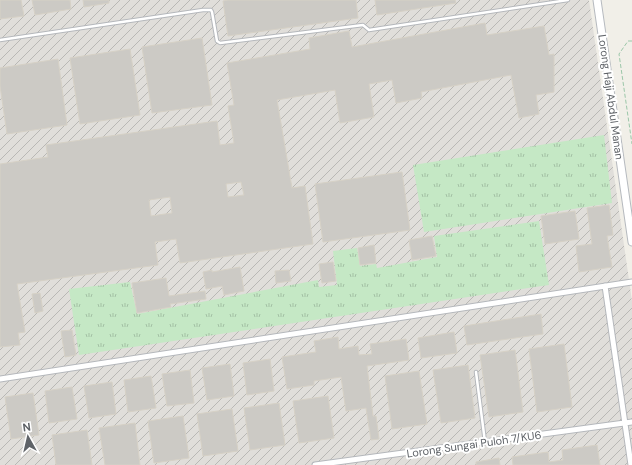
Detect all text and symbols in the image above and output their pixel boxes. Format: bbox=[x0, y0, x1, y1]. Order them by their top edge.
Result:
street label: Lorong Haji Abdul Manan bbox=[595, 34, 627, 160]
north arrow bbox=[8, 417, 48, 457]
text: N bbox=[22, 420, 32, 435]
street label: Lorong Sungai Puloh 7/KU6 bbox=[406, 428, 542, 460]

